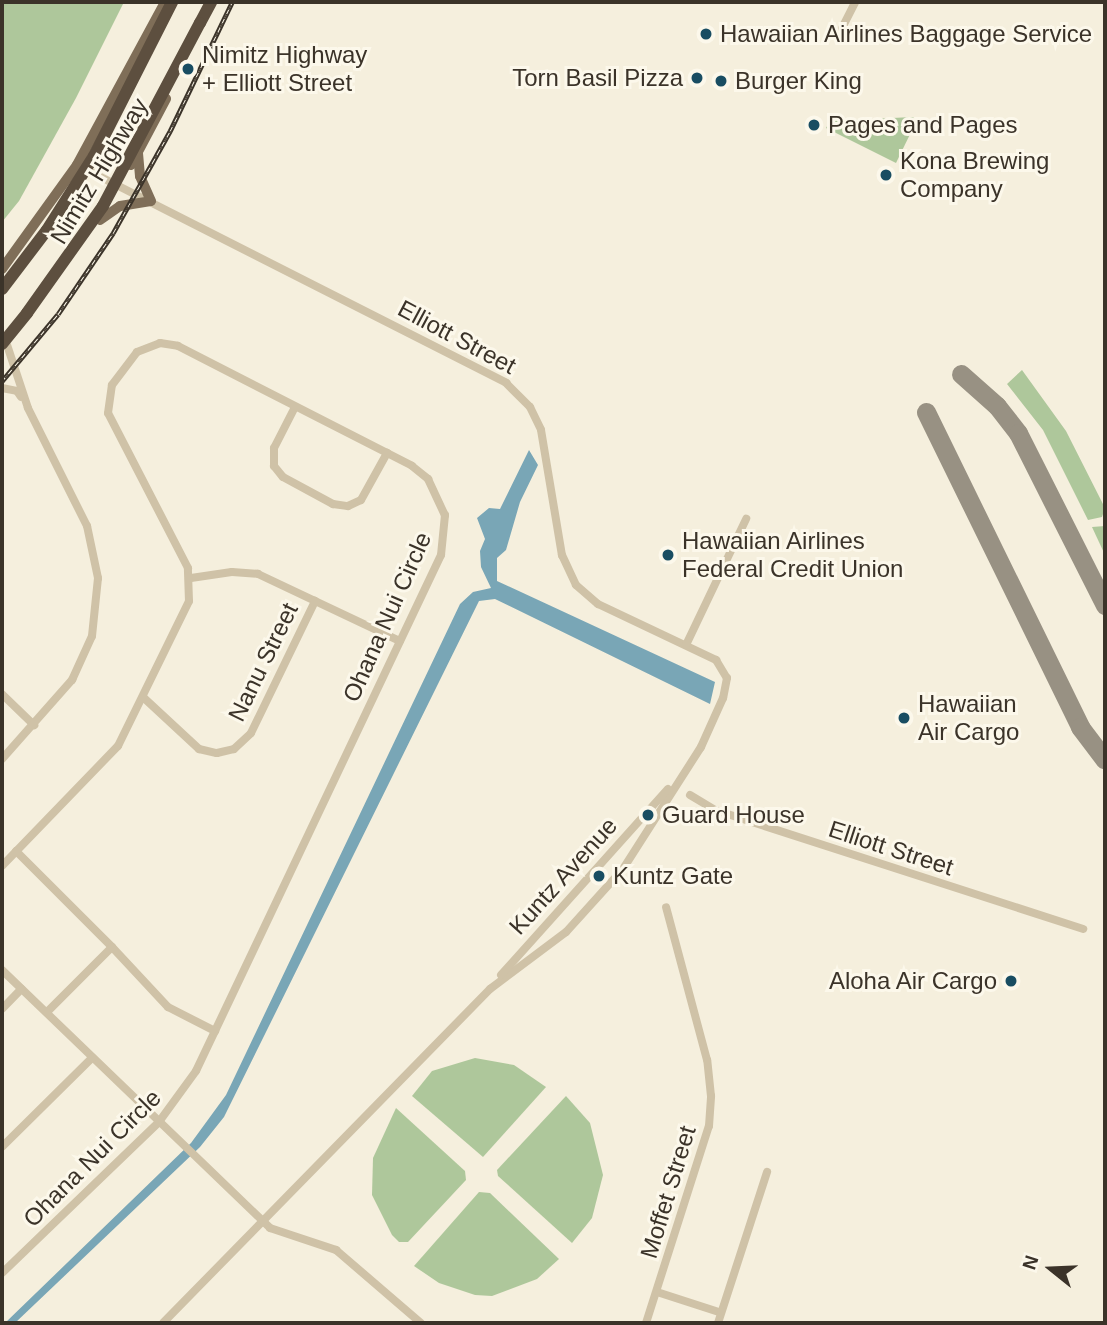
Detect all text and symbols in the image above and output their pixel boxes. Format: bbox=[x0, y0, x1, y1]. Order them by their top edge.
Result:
place label: Hawaiian Airlines Baggage Service bbox=[720, 20, 1094, 48]
marker: Hawaiian Airlines Baggage Service bbox=[698, 26, 714, 42]
place label: Nimitz Highway + Elliott Street bbox=[202, 41, 367, 97]
marker: Nimitz Highway + Elliott Street bbox=[180, 61, 196, 77]
place label: Torn Basil Pizza bbox=[512, 64, 683, 92]
place label: Burger King bbox=[735, 67, 862, 95]
marker: Torn Basil Pizza bbox=[689, 70, 705, 86]
marker: Burger King bbox=[713, 73, 729, 89]
street label: Nimitz Highway bbox=[44, 93, 154, 249]
place label: Pages and Pages bbox=[828, 111, 1017, 139]
marker: Pages and Pages bbox=[806, 117, 822, 133]
place label: Kona Brewing Company bbox=[900, 147, 1049, 203]
marker: Kona Brewing Company bbox=[878, 167, 894, 183]
street label: Elliott Street bbox=[393, 294, 521, 380]
place label: Hawaiian Airlines Federal Credit Union bbox=[682, 527, 903, 583]
street label: Ohana Nui Circle bbox=[337, 528, 437, 706]
marker: Hawaiian Airlines Federal Credit Union bbox=[660, 547, 676, 563]
street label: Nanu Street bbox=[222, 598, 304, 726]
place label: Hawaiian Air Cargo bbox=[918, 690, 1019, 746]
marker: Hawaiian Air Cargo bbox=[896, 710, 912, 726]
place label: Guard House bbox=[662, 801, 805, 829]
marker: Guard House bbox=[640, 807, 656, 823]
street label: Kuntz Avenue bbox=[502, 811, 624, 941]
street label: Elliott Street bbox=[825, 814, 957, 882]
place label: Kuntz Gate bbox=[613, 862, 733, 890]
marker: Kuntz Gate bbox=[591, 868, 607, 884]
place label: Aloha Air Cargo bbox=[828, 967, 997, 995]
marker: Aloha Air Cargo bbox=[1003, 973, 1019, 989]
street label: Ohana Nui Circle bbox=[17, 1083, 167, 1233]
street label: Moffet Street bbox=[634, 1122, 702, 1262]
north arrow bbox=[1016, 1234, 1086, 1304]
text: N bbox=[1018, 1253, 1043, 1272]

